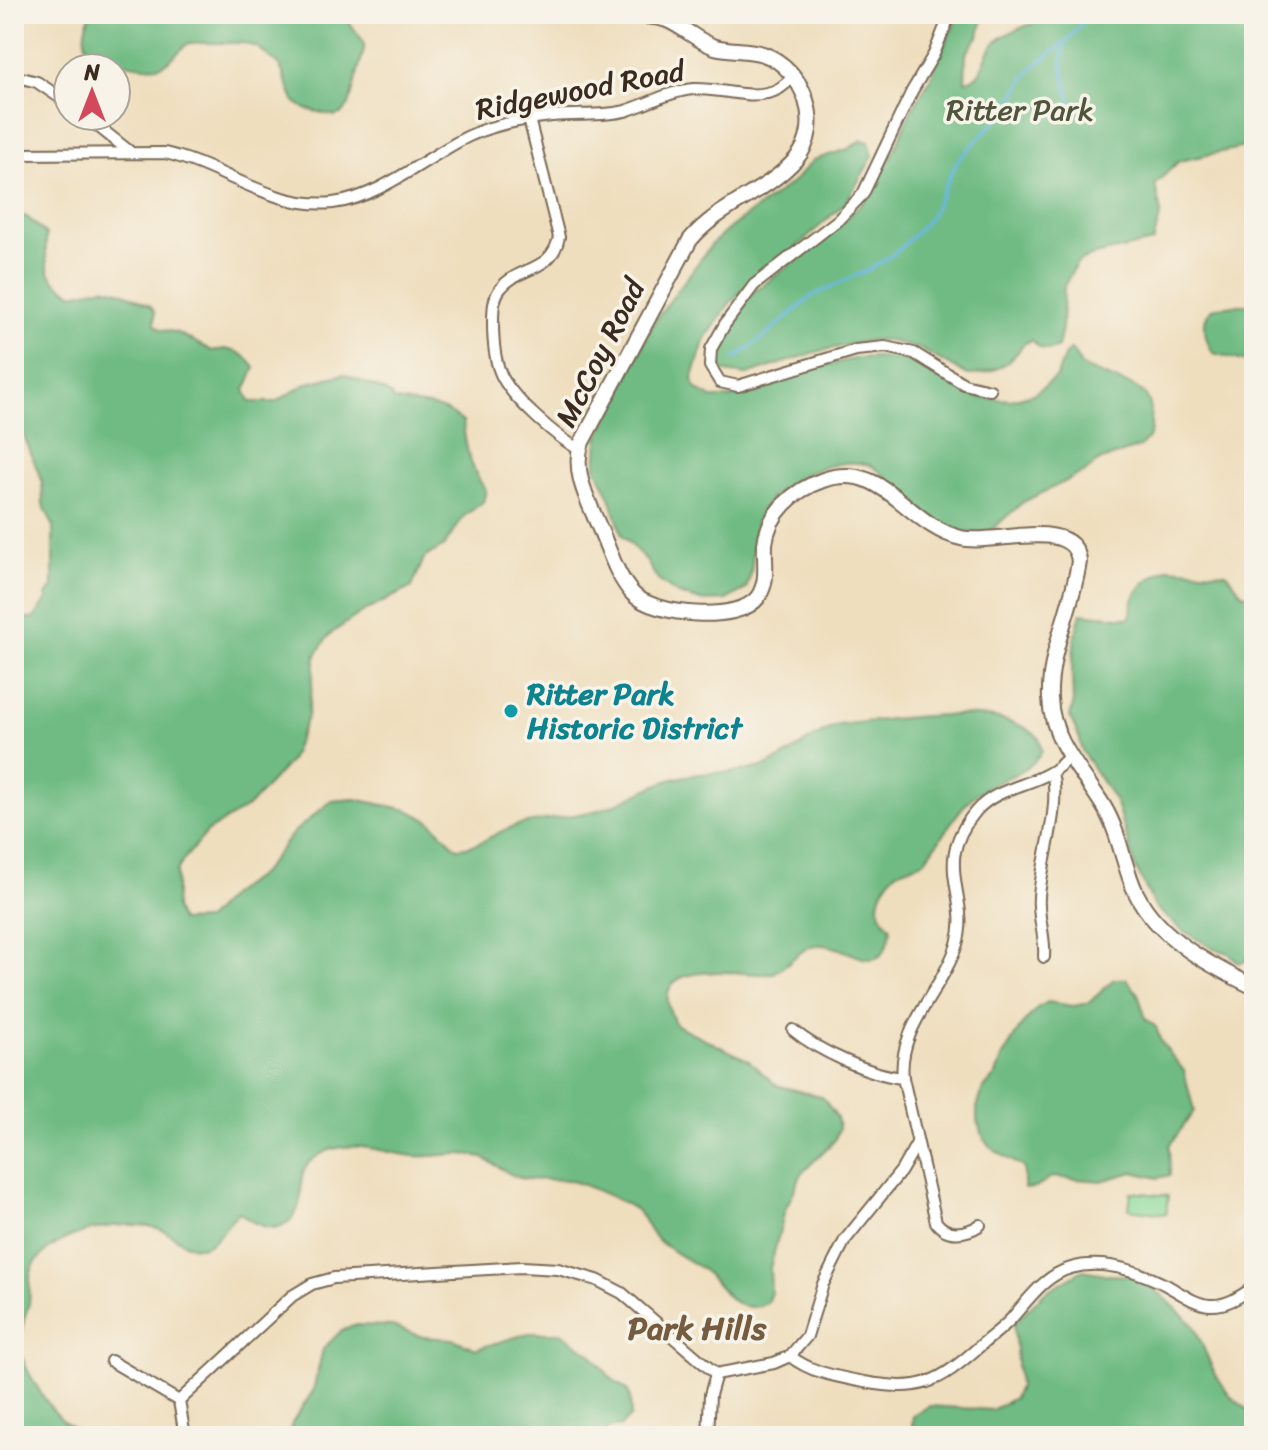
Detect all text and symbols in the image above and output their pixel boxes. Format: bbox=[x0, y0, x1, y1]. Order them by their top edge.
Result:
street label: Ridgewood Road bbox=[471, 43, 691, 137]
north arrow bbox=[52, 52, 132, 132]
text: N bbox=[83, 53, 100, 92]
park label: Ritter Park bbox=[946, 83, 1094, 137]
street label: McCoy Road bbox=[539, 267, 662, 437]
place label: Ritter Park Historic District bbox=[526, 667, 744, 755]
marker: Ritter Park Historic District bbox=[502, 702, 520, 720]
district label: Park Hills bbox=[628, 1300, 767, 1357]

